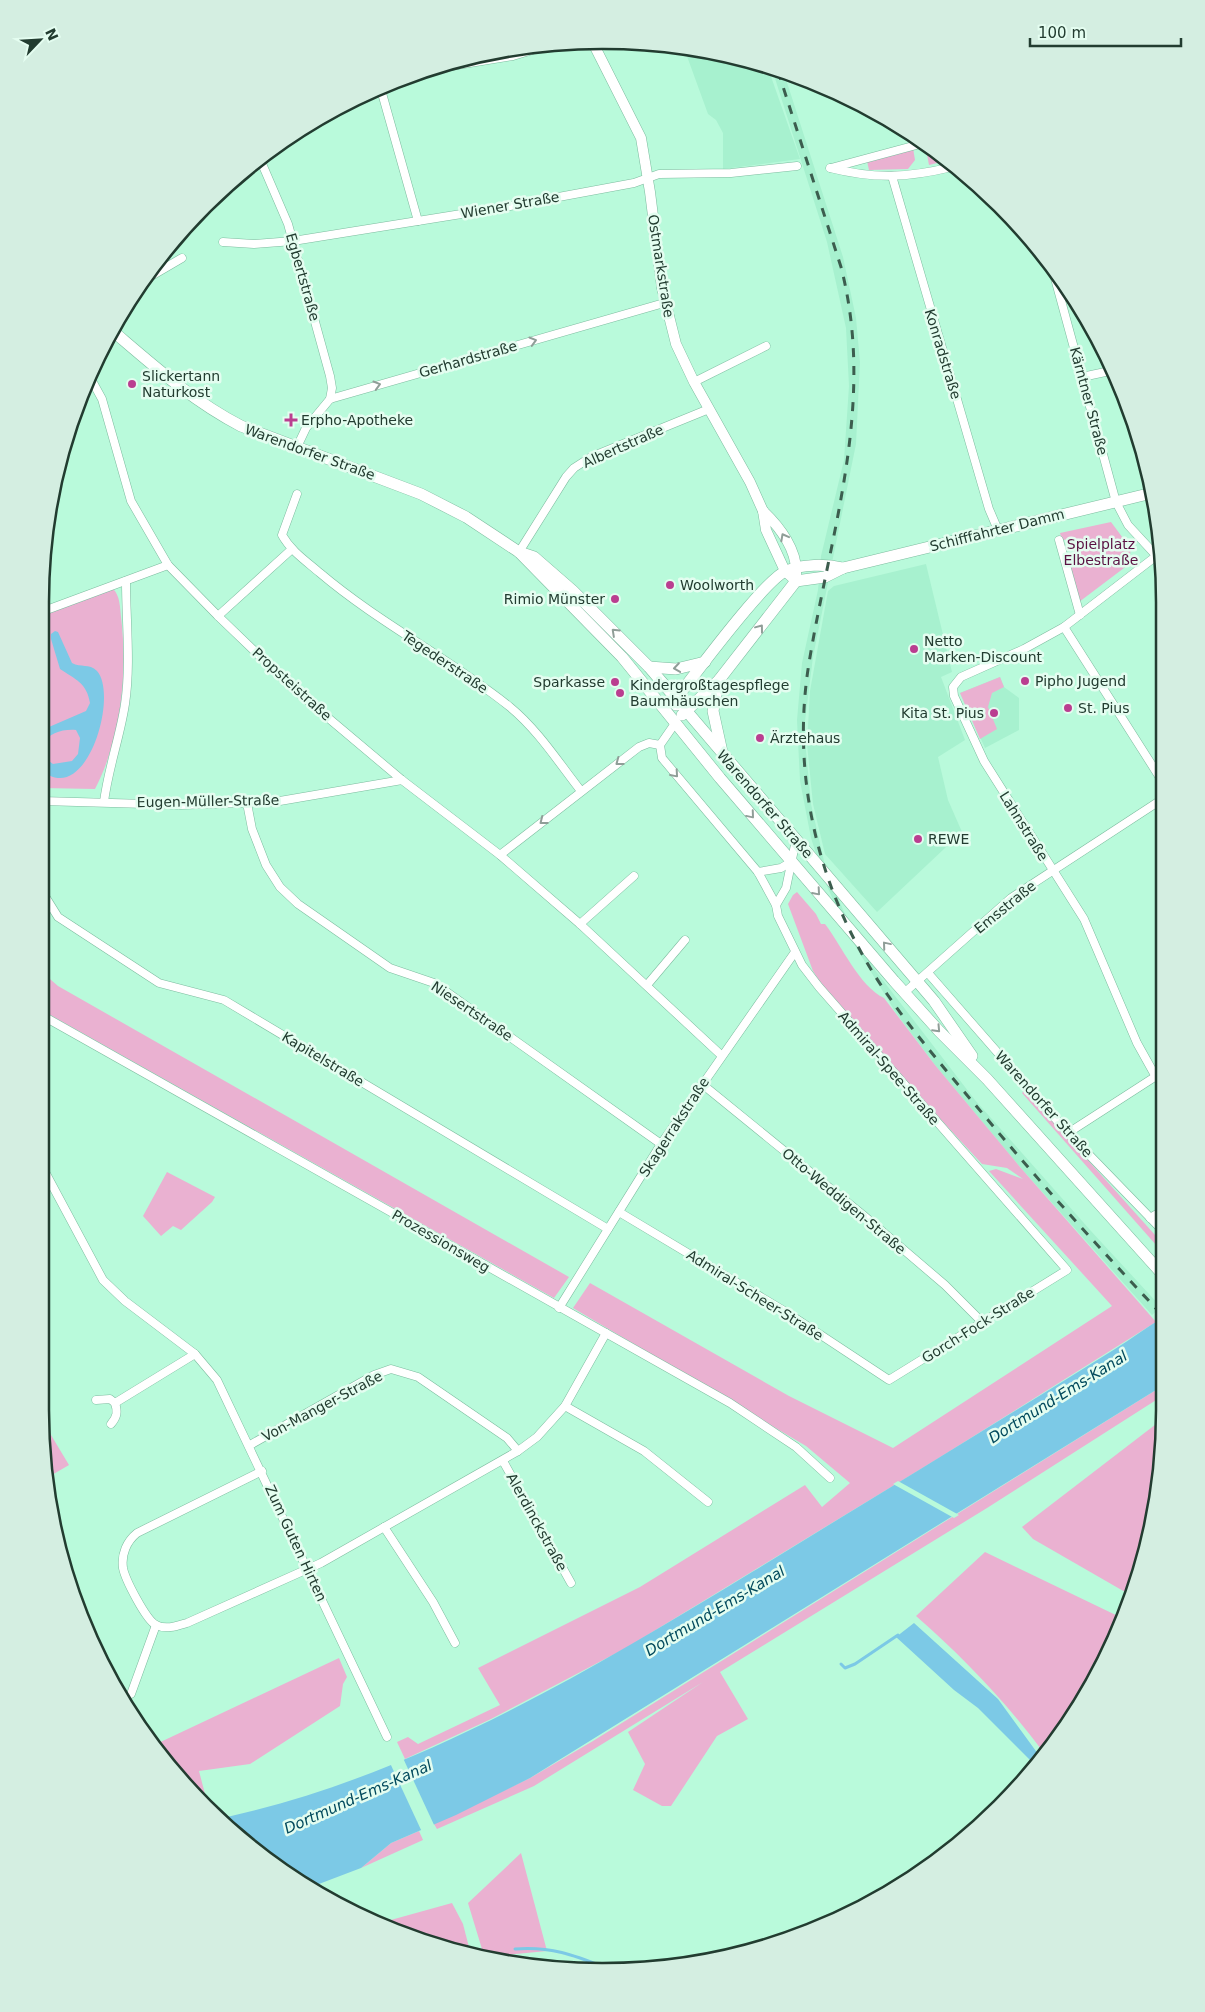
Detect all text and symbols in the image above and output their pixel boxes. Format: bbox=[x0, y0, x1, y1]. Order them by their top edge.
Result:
north arrow bbox=[15, 15, 65, 65]
scale bar bbox=[1030, 15, 1181, 47]
text: 100 m bbox=[1038, 24, 1086, 42]
text: N bbox=[42, 26, 62, 43]
street label: Wiener Straße bbox=[459, 188, 561, 222]
street label: Ostmarkstraße bbox=[645, 213, 677, 319]
street label: Egbertstraße bbox=[283, 231, 323, 323]
street label: Konradstraße bbox=[922, 307, 964, 401]
one-way arrow bbox=[529, 336, 537, 346]
street label: Gerhardstraße bbox=[417, 337, 519, 381]
street label: Kärntner Straße bbox=[1067, 345, 1111, 457]
place label: Slickertann Naturkost bbox=[142, 368, 220, 400]
marker: Slickertann Naturkost bbox=[126, 378, 138, 390]
one-way arrow bbox=[372, 381, 381, 391]
place label: Erpho-Apotheke bbox=[301, 412, 413, 428]
marker: Erpho-Apotheke bbox=[285, 414, 297, 426]
street label: Warendorfer Straße bbox=[243, 421, 377, 483]
street label: Albertstraße bbox=[580, 421, 666, 471]
street label: Schifffahrter Damm bbox=[928, 506, 1066, 554]
one-way arrow bbox=[780, 533, 790, 542]
park label: Spielplatz Elbestraße bbox=[1064, 536, 1138, 568]
place label: Woolworth bbox=[680, 577, 754, 593]
marker: Woolworth bbox=[664, 579, 676, 591]
place label: Rimio Münster bbox=[504, 591, 605, 607]
marker: Rimio Münster bbox=[609, 593, 621, 605]
one-way arrow bbox=[754, 624, 763, 634]
street label: Tegederstraße bbox=[398, 627, 491, 697]
one-way arrow bbox=[612, 629, 621, 638]
place label: Netto Marken-Discount bbox=[924, 633, 1043, 665]
marker: Netto Marken-Discount bbox=[908, 643, 920, 655]
street label: Propsteistraße bbox=[249, 644, 335, 724]
one-way arrow bbox=[673, 662, 681, 673]
place label: Pipho Jugend bbox=[1035, 673, 1126, 689]
place label: Sparkasse bbox=[533, 674, 605, 690]
marker: Pipho Jugend bbox=[1019, 675, 1031, 687]
marker: Sparkasse bbox=[609, 676, 621, 688]
place label: Kindergroßtagespflege Baumhäuschen bbox=[630, 677, 789, 709]
marker: Kindergroßtagespflege Baumhäuschen bbox=[614, 687, 626, 699]
place label: St. Pius bbox=[1078, 700, 1129, 716]
marker: St. Pius bbox=[1062, 702, 1074, 714]
place label: Kita St. Pius bbox=[901, 705, 984, 721]
marker: Kita St. Pius bbox=[988, 707, 1000, 719]
place label: Ärztehaus bbox=[770, 729, 840, 746]
marker: Ärztehaus bbox=[754, 732, 766, 744]
street label: Warendorfer Straße bbox=[714, 747, 816, 861]
one-way arrow bbox=[616, 757, 625, 765]
one-way arrow bbox=[670, 768, 679, 777]
street label: Lahnstraße bbox=[996, 788, 1052, 864]
street label: Eugen-Müller-Straße bbox=[137, 792, 279, 810]
one-way arrow bbox=[746, 809, 754, 818]
one-way arrow bbox=[539, 815, 549, 824]
place label: REWE bbox=[928, 831, 969, 847]
marker: REWE bbox=[912, 833, 924, 845]
street label: Emsstraße bbox=[971, 877, 1039, 937]
one-way arrow bbox=[812, 887, 821, 896]
one-way arrow bbox=[883, 941, 892, 950]
street label: Niesertstraße bbox=[428, 978, 516, 1044]
street label: Admiral-Spee-Straße bbox=[835, 1008, 943, 1128]
one-way arrow bbox=[931, 1023, 940, 1032]
street label: Kapitelstraße bbox=[279, 1028, 367, 1090]
street label: Warendorfer Straße bbox=[992, 1048, 1096, 1160]
street label: Skagerrakstraße bbox=[636, 1074, 712, 1180]
street label: Otto-Weddigen-Straße bbox=[779, 1145, 909, 1257]
street label: Prozessionsweg bbox=[389, 1206, 493, 1276]
street label: Admiral-Scheer-Straße bbox=[684, 1246, 826, 1344]
street label: Gorch-Fock-Straße bbox=[919, 1284, 1037, 1366]
water label: Dortmund-Ems-Kanal bbox=[985, 1347, 1131, 1447]
street label: Von-Manger-Straße bbox=[259, 1367, 385, 1445]
street label: Alerdinckstraße bbox=[503, 1470, 571, 1574]
street label: Zum Guten Hirten bbox=[262, 1482, 330, 1604]
water label: Dortmund-Ems-Kanal bbox=[642, 1562, 789, 1660]
water label: Dortmund-Ems-Kanal bbox=[281, 1756, 436, 1838]

